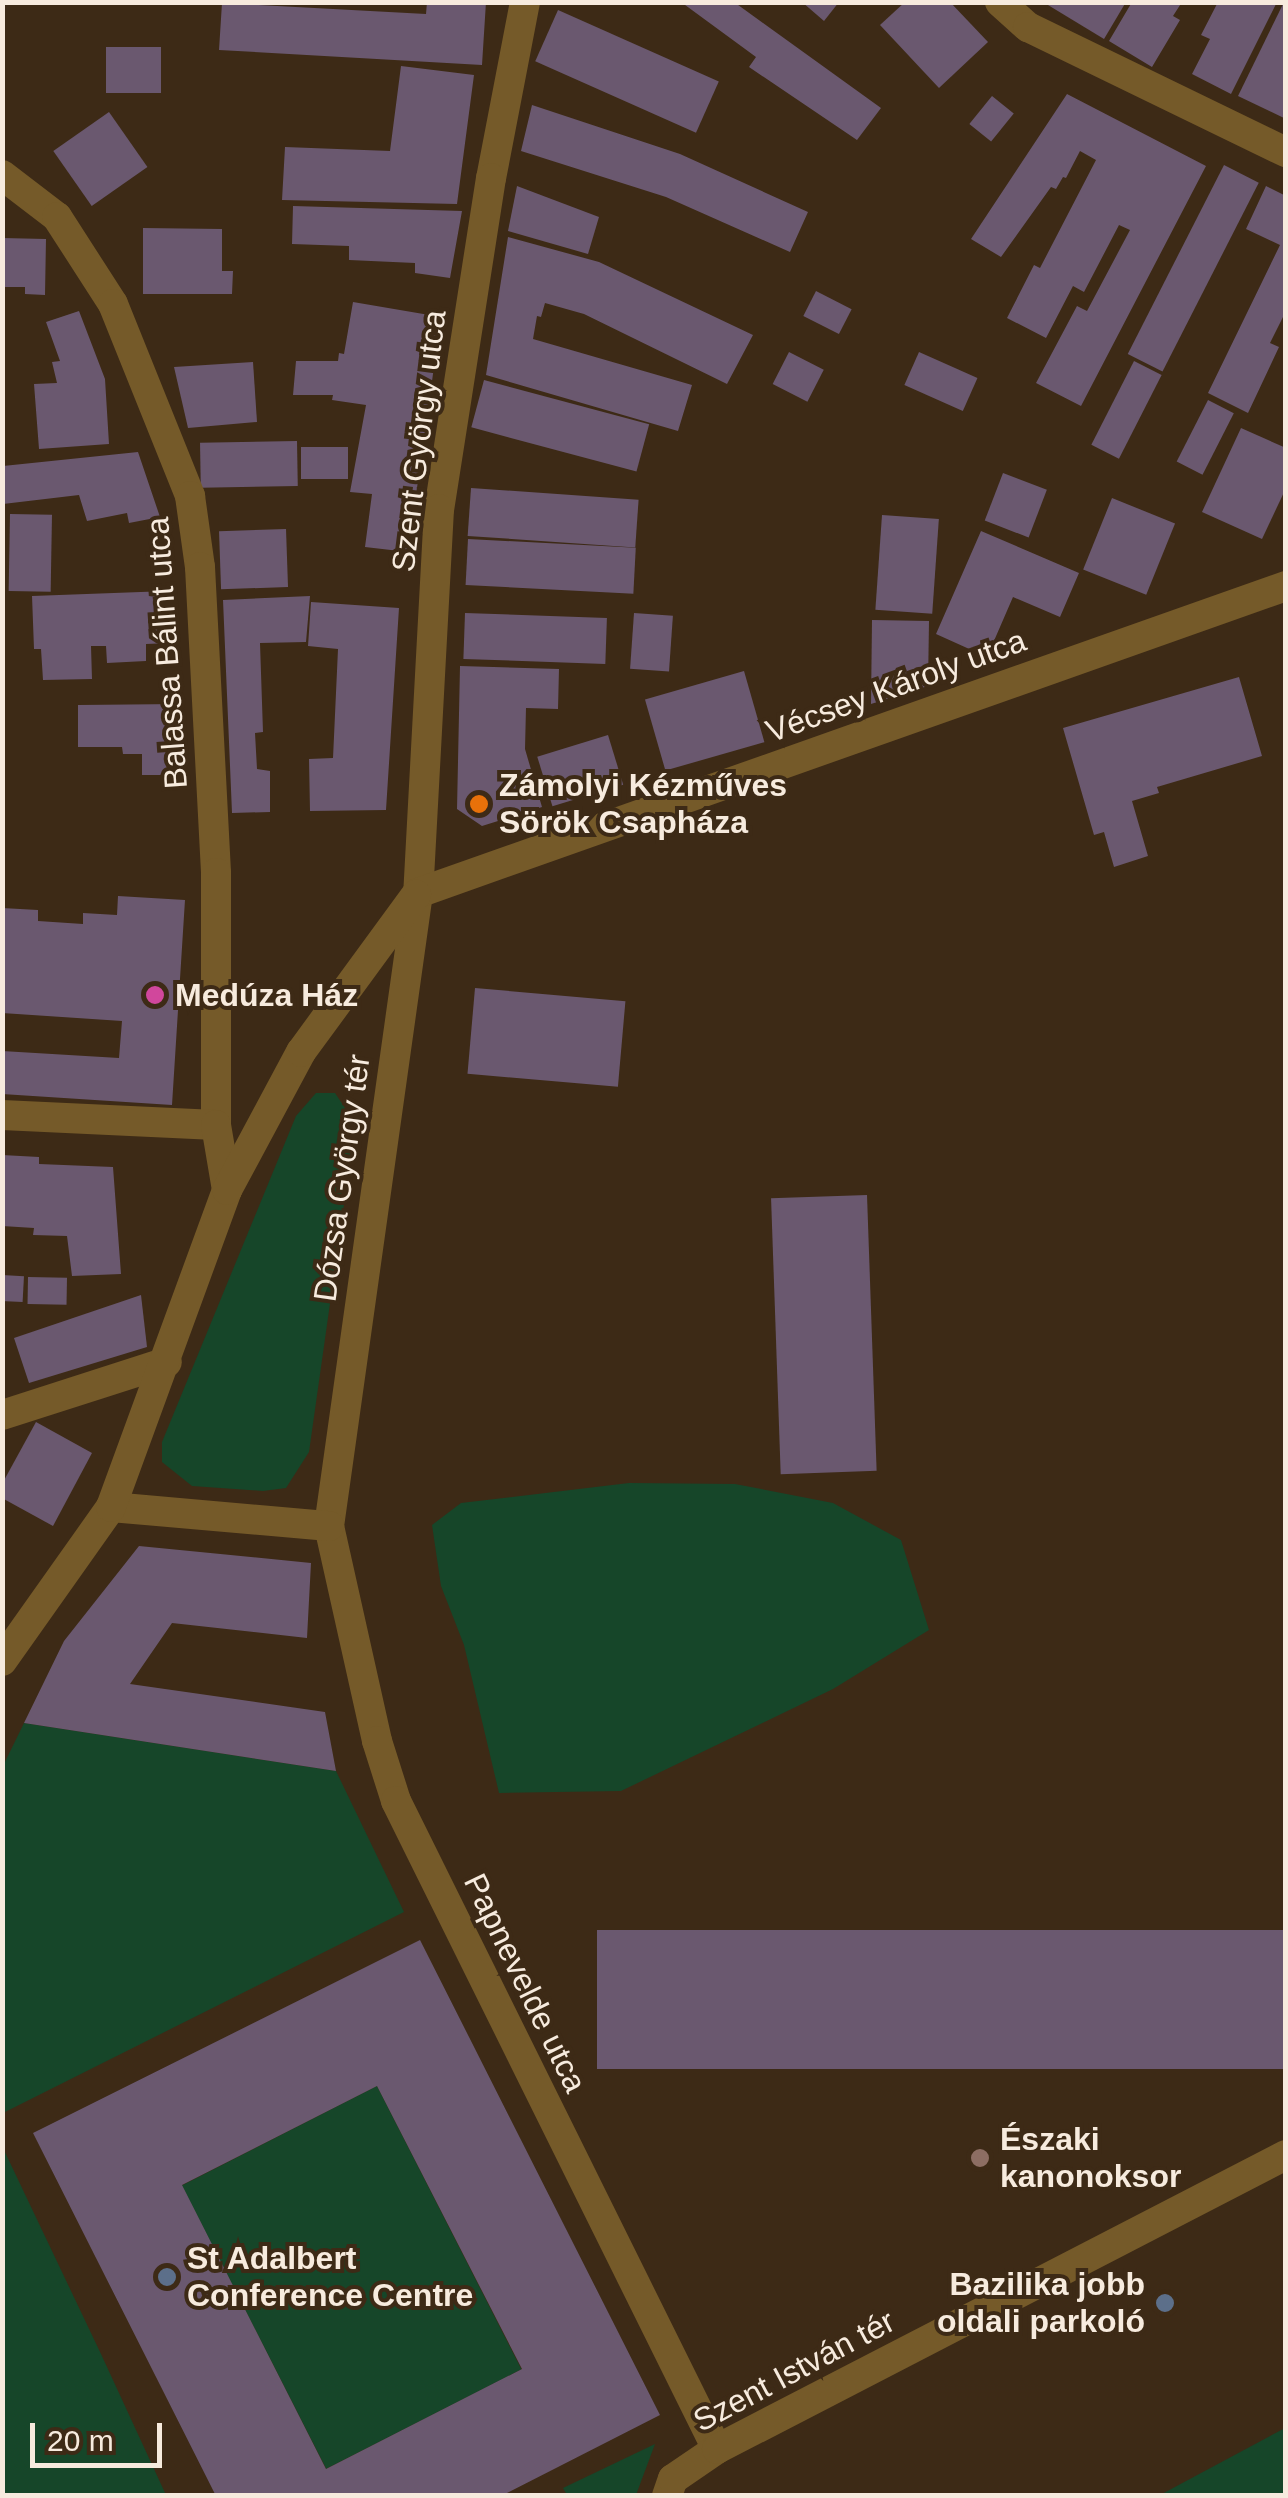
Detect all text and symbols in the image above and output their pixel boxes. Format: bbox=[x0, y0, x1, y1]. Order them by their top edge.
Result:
street label: Szent György utca bbox=[384, 308, 454, 574]
street label: Balassa Bálint utca bbox=[138, 516, 196, 790]
street label: Vécsey Károly utca bbox=[761, 621, 1031, 751]
place label: Zámolyi Kézműves Sörök Csapháza bbox=[499, 767, 787, 842]
marker: Zámolyi Kézműves Sörök Csapháza bbox=[468, 793, 490, 815]
place label: Medúza Ház bbox=[175, 976, 358, 1014]
marker: Medúza Ház bbox=[144, 984, 166, 1006]
street label: Dózsa György tér bbox=[306, 1052, 378, 1304]
street label: Papnevelde utca bbox=[455, 1867, 595, 2099]
place label: Északi kanonoksor bbox=[1000, 2121, 1181, 2196]
marker: Északi kanonoksor bbox=[969, 2147, 991, 2169]
place label: St Adalbert Conference Centre bbox=[187, 2240, 473, 2315]
marker: St Adalbert Conference Centre bbox=[156, 2266, 178, 2288]
place label: Bazilika jobb oldali parkoló bbox=[937, 2266, 1145, 2341]
marker: Bazilika jobb oldali parkoló bbox=[1154, 2292, 1176, 2314]
street label: Szent István tér bbox=[687, 2302, 901, 2440]
scale bar bbox=[35, 2403, 168, 2465]
text: 20 m bbox=[47, 2424, 114, 2457]

